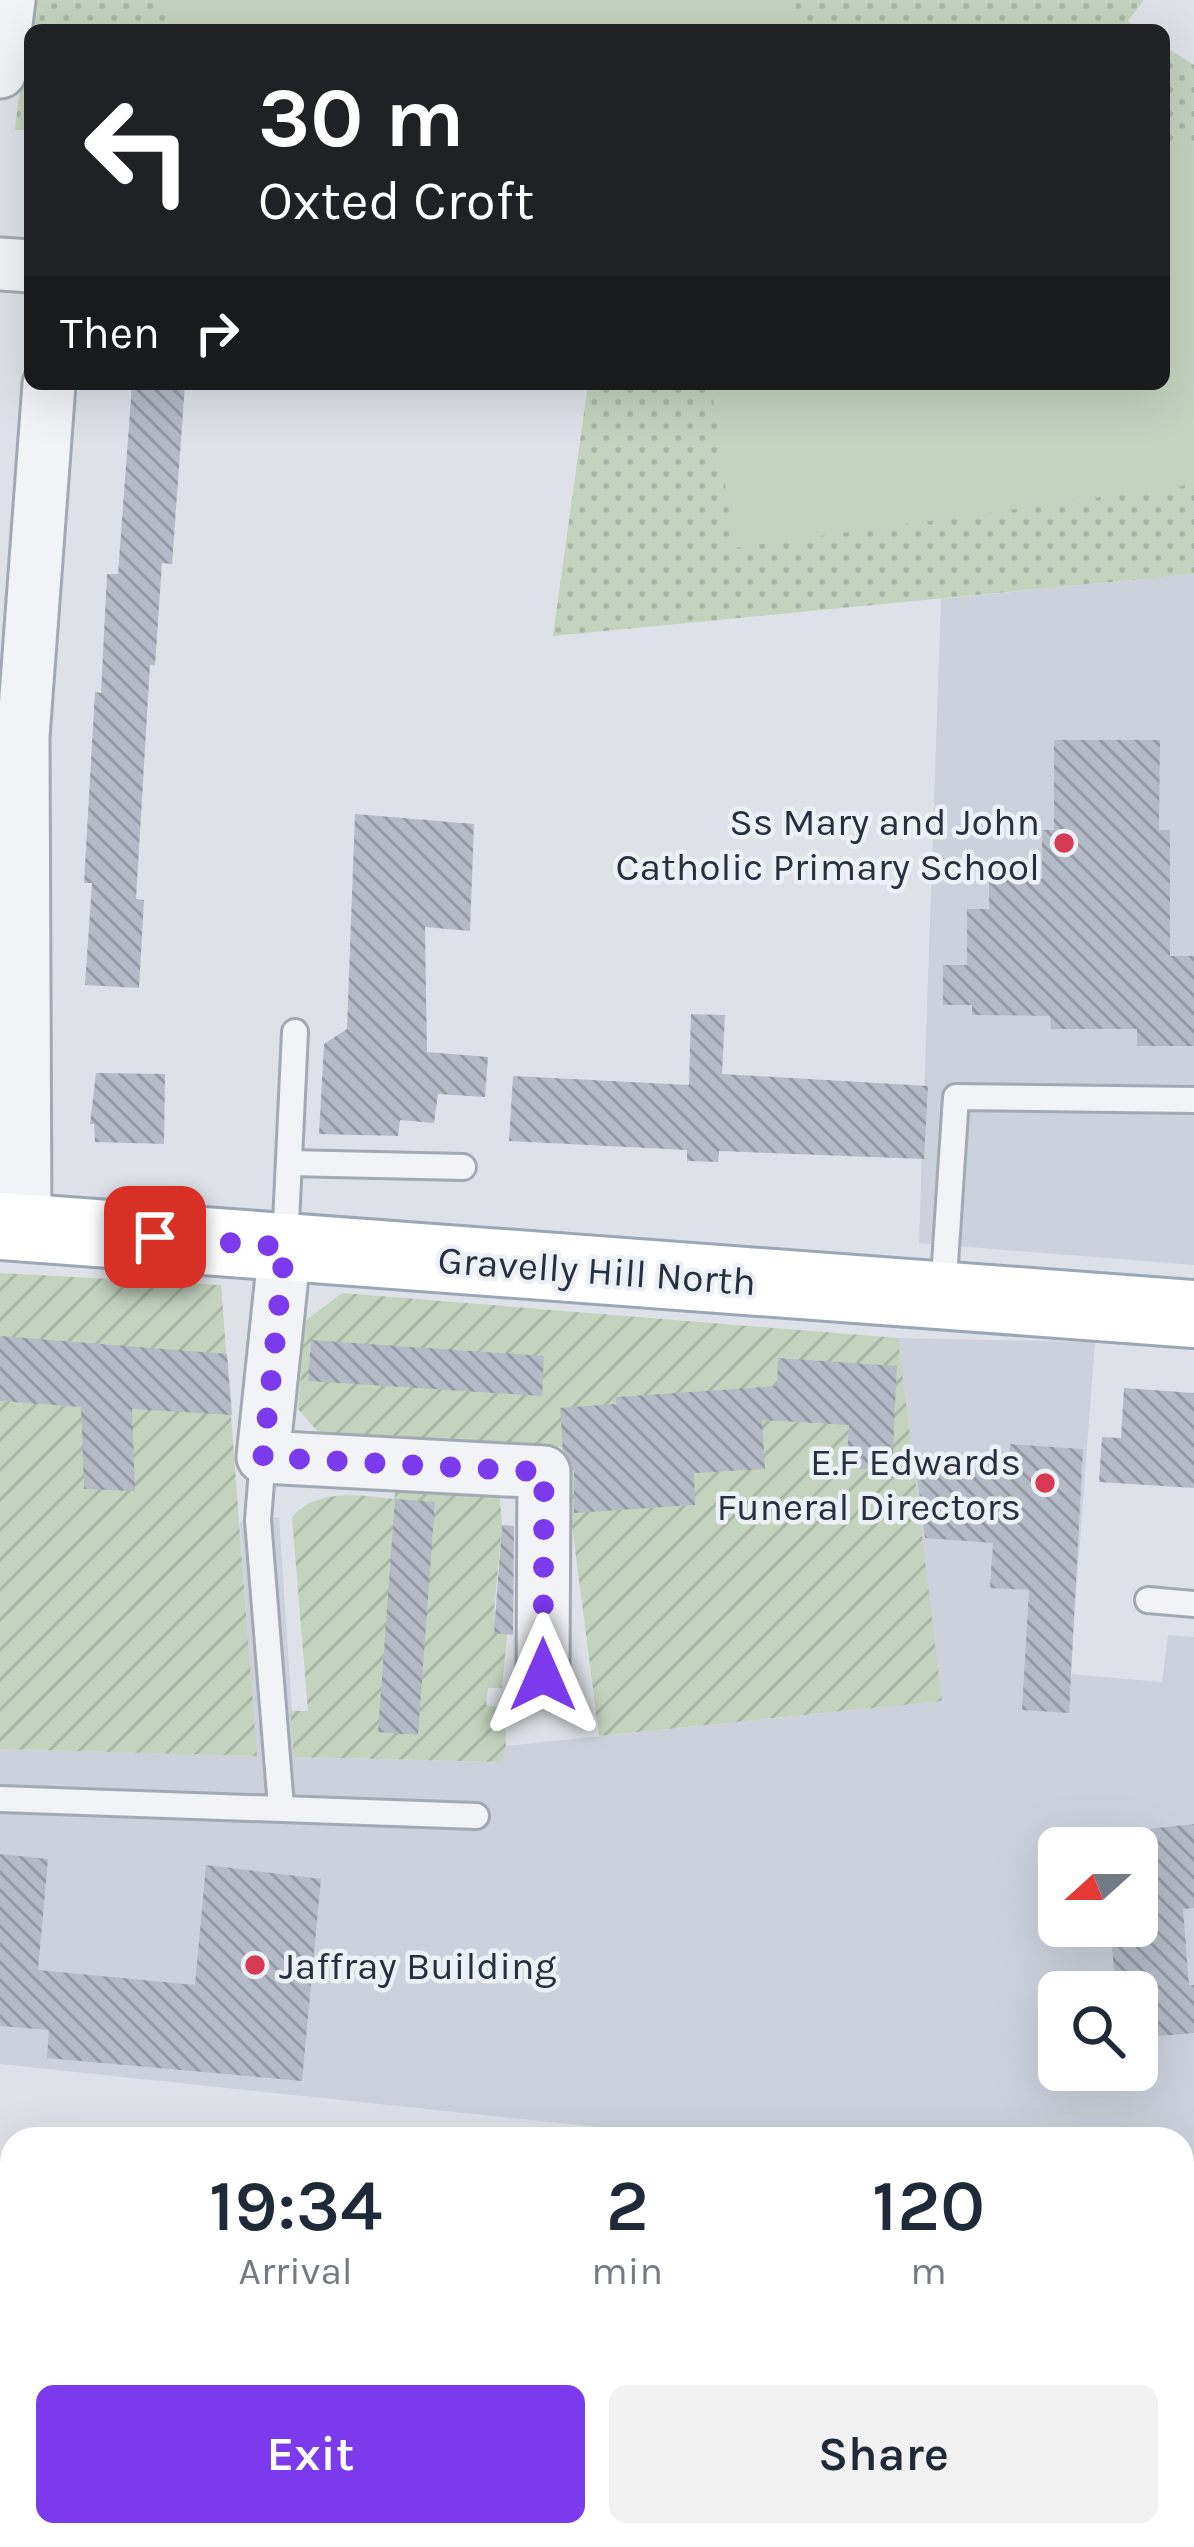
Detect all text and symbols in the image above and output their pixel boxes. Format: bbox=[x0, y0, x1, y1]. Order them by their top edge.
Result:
text: 30 m bbox=[258, 69, 464, 167]
icon: left bbox=[60, 72, 216, 228]
text: Oxted Croft bbox=[258, 169, 534, 233]
icon: right bbox=[184, 300, 250, 366]
text: Then bbox=[60, 307, 160, 359]
place label: Ss Mary and John Catholic Primary School bbox=[616, 799, 1040, 890]
marker: Ss Mary and John Catholic Primary School bbox=[1051, 830, 1077, 856]
pin bbox=[104, 1186, 206, 1288]
icon: arrive bbox=[122, 1204, 188, 1270]
street label: Gravelly Hill North bbox=[436, 1237, 757, 1305]
place label: E.F Edwards Funeral Directors bbox=[716, 1439, 1021, 1530]
marker: E.F Edwards Funeral Directors bbox=[1032, 1470, 1058, 1496]
position arrow bbox=[480, 1612, 606, 1738]
north arrow bbox=[1038, 1827, 1158, 1947]
map controls bbox=[1038, 1827, 1158, 2091]
place label: Jaffray Building bbox=[279, 1943, 557, 1989]
marker: Jaffray Building bbox=[242, 1952, 268, 1978]
button: search bbox=[1038, 1971, 1158, 2091]
text: 19:34 bbox=[209, 2164, 382, 2248]
text: 2 bbox=[606, 2164, 649, 2248]
text: 120 bbox=[872, 2164, 985, 2248]
text: Arrival bbox=[239, 2248, 353, 2294]
text: min bbox=[591, 2248, 663, 2294]
text: m bbox=[910, 2248, 947, 2294]
button: Exit bbox=[36, 2385, 585, 2523]
button: Share bbox=[609, 2385, 1158, 2523]

